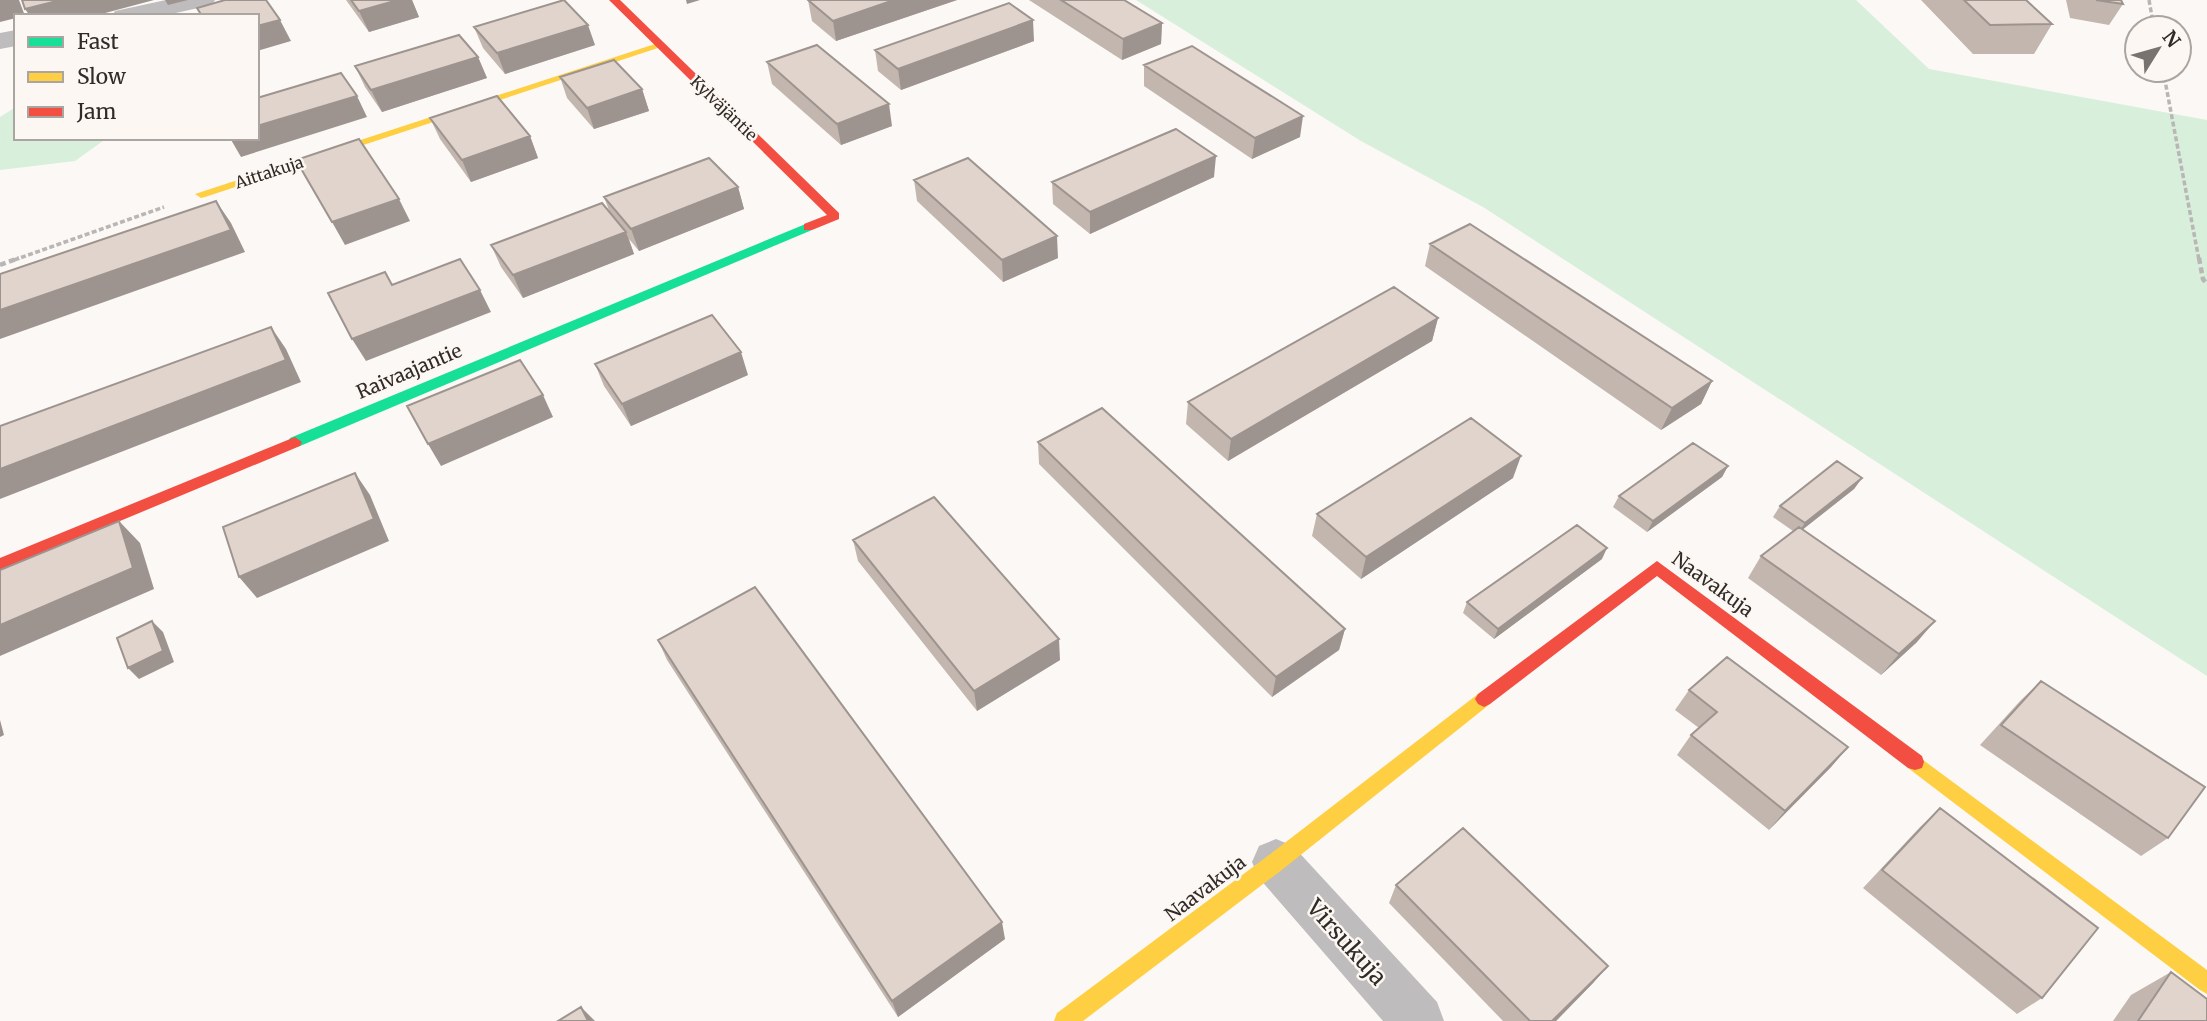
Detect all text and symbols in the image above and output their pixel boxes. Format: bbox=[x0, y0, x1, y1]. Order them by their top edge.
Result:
legend bbox=[14, 14, 259, 140]
north arrow bbox=[2123, 14, 2193, 84]
text: N bbox=[2157, 26, 2186, 52]
text: Fast bbox=[77, 28, 119, 55]
text: Slow bbox=[77, 63, 126, 90]
street label: Kylväjäntie bbox=[686, 71, 762, 145]
text: Jam bbox=[76, 98, 116, 125]
street label: Aittakuja bbox=[231, 151, 306, 193]
street label: Raivaajantie bbox=[353, 338, 465, 404]
street label: Naavakuja bbox=[1667, 546, 1759, 622]
street label: Naavakuja bbox=[1160, 850, 1250, 926]
street label: Virsukuja bbox=[1300, 892, 1393, 991]

